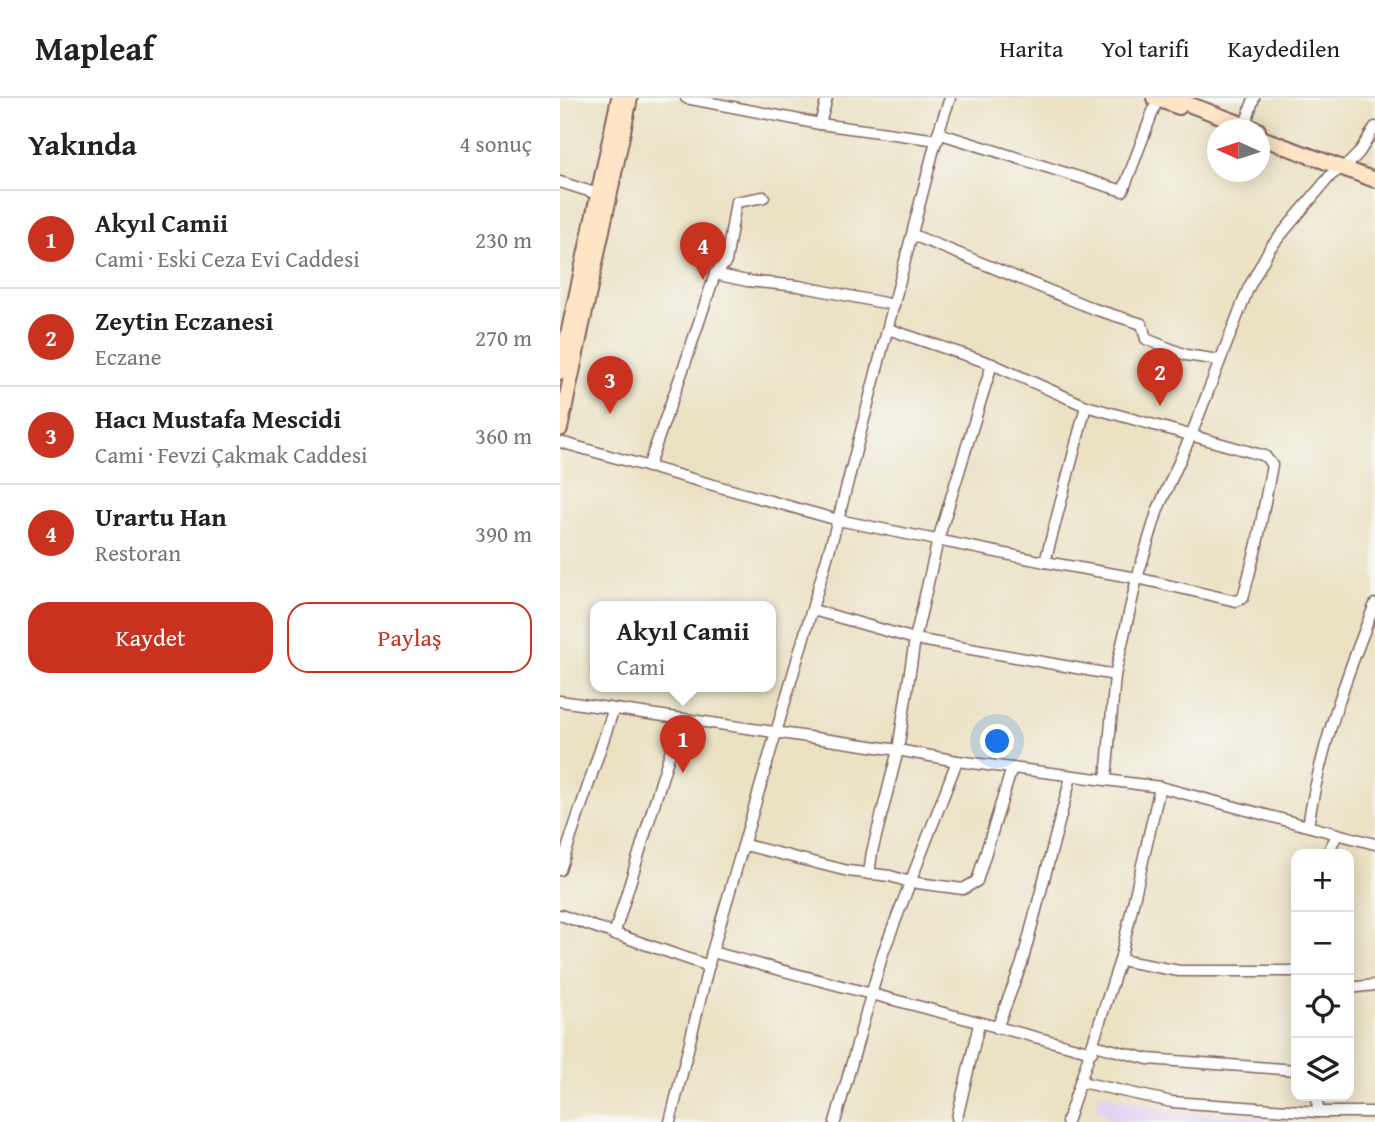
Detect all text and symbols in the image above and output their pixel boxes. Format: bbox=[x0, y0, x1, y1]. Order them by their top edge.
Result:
text: Mapleaf bbox=[35, 24, 154, 72]
text: Harita bbox=[1000, 31, 1063, 66]
text: Yol tarifi bbox=[1101, 31, 1189, 66]
text: Kaydedilen bbox=[1227, 31, 1340, 66]
north arrow bbox=[1207, 119, 1270, 182]
text: Yakında bbox=[28, 122, 137, 166]
text: 4 sonuç bbox=[459, 127, 532, 160]
text: Akyıl Camii bbox=[95, 203, 228, 242]
pin: 4 bbox=[680, 222, 726, 280]
text: 1 bbox=[45, 223, 57, 256]
text: 230 m bbox=[475, 223, 532, 256]
text: Cami · Eski Ceza Evi Caddesi bbox=[95, 242, 360, 275]
text: Zeytin Eczanesi bbox=[95, 301, 273, 340]
text: 2 bbox=[45, 321, 57, 354]
text: 270 m bbox=[475, 321, 532, 354]
text: Eczane bbox=[95, 340, 161, 373]
pin: 2 bbox=[1137, 348, 1183, 406]
pin: 3 bbox=[587, 356, 633, 414]
text: Hacı Mustafa Mescidi bbox=[95, 399, 341, 438]
text: 3 bbox=[45, 419, 57, 452]
text: 360 m bbox=[475, 419, 532, 452]
text: Cami · Fevzi Çakmak Caddesi bbox=[95, 438, 367, 471]
text: Urartu Han bbox=[95, 497, 227, 536]
text: 4 bbox=[45, 517, 57, 550]
text: 390 m bbox=[475, 517, 532, 550]
text: Restoran bbox=[95, 536, 181, 569]
popup bbox=[590, 601, 776, 692]
button: Kaydet bbox=[28, 602, 273, 673]
button: Paylaş bbox=[287, 602, 532, 673]
text: Akyıl Camii bbox=[616, 611, 750, 650]
text: Cami bbox=[616, 650, 665, 683]
pin: 1 bbox=[660, 715, 706, 773]
your location bbox=[980, 724, 1014, 758]
map controls bbox=[1291, 849, 1354, 1101]
button: + bbox=[1291, 849, 1354, 912]
button: − bbox=[1291, 912, 1354, 975]
button: locate bbox=[1291, 975, 1354, 1038]
button: layers bbox=[1291, 1038, 1354, 1101]

